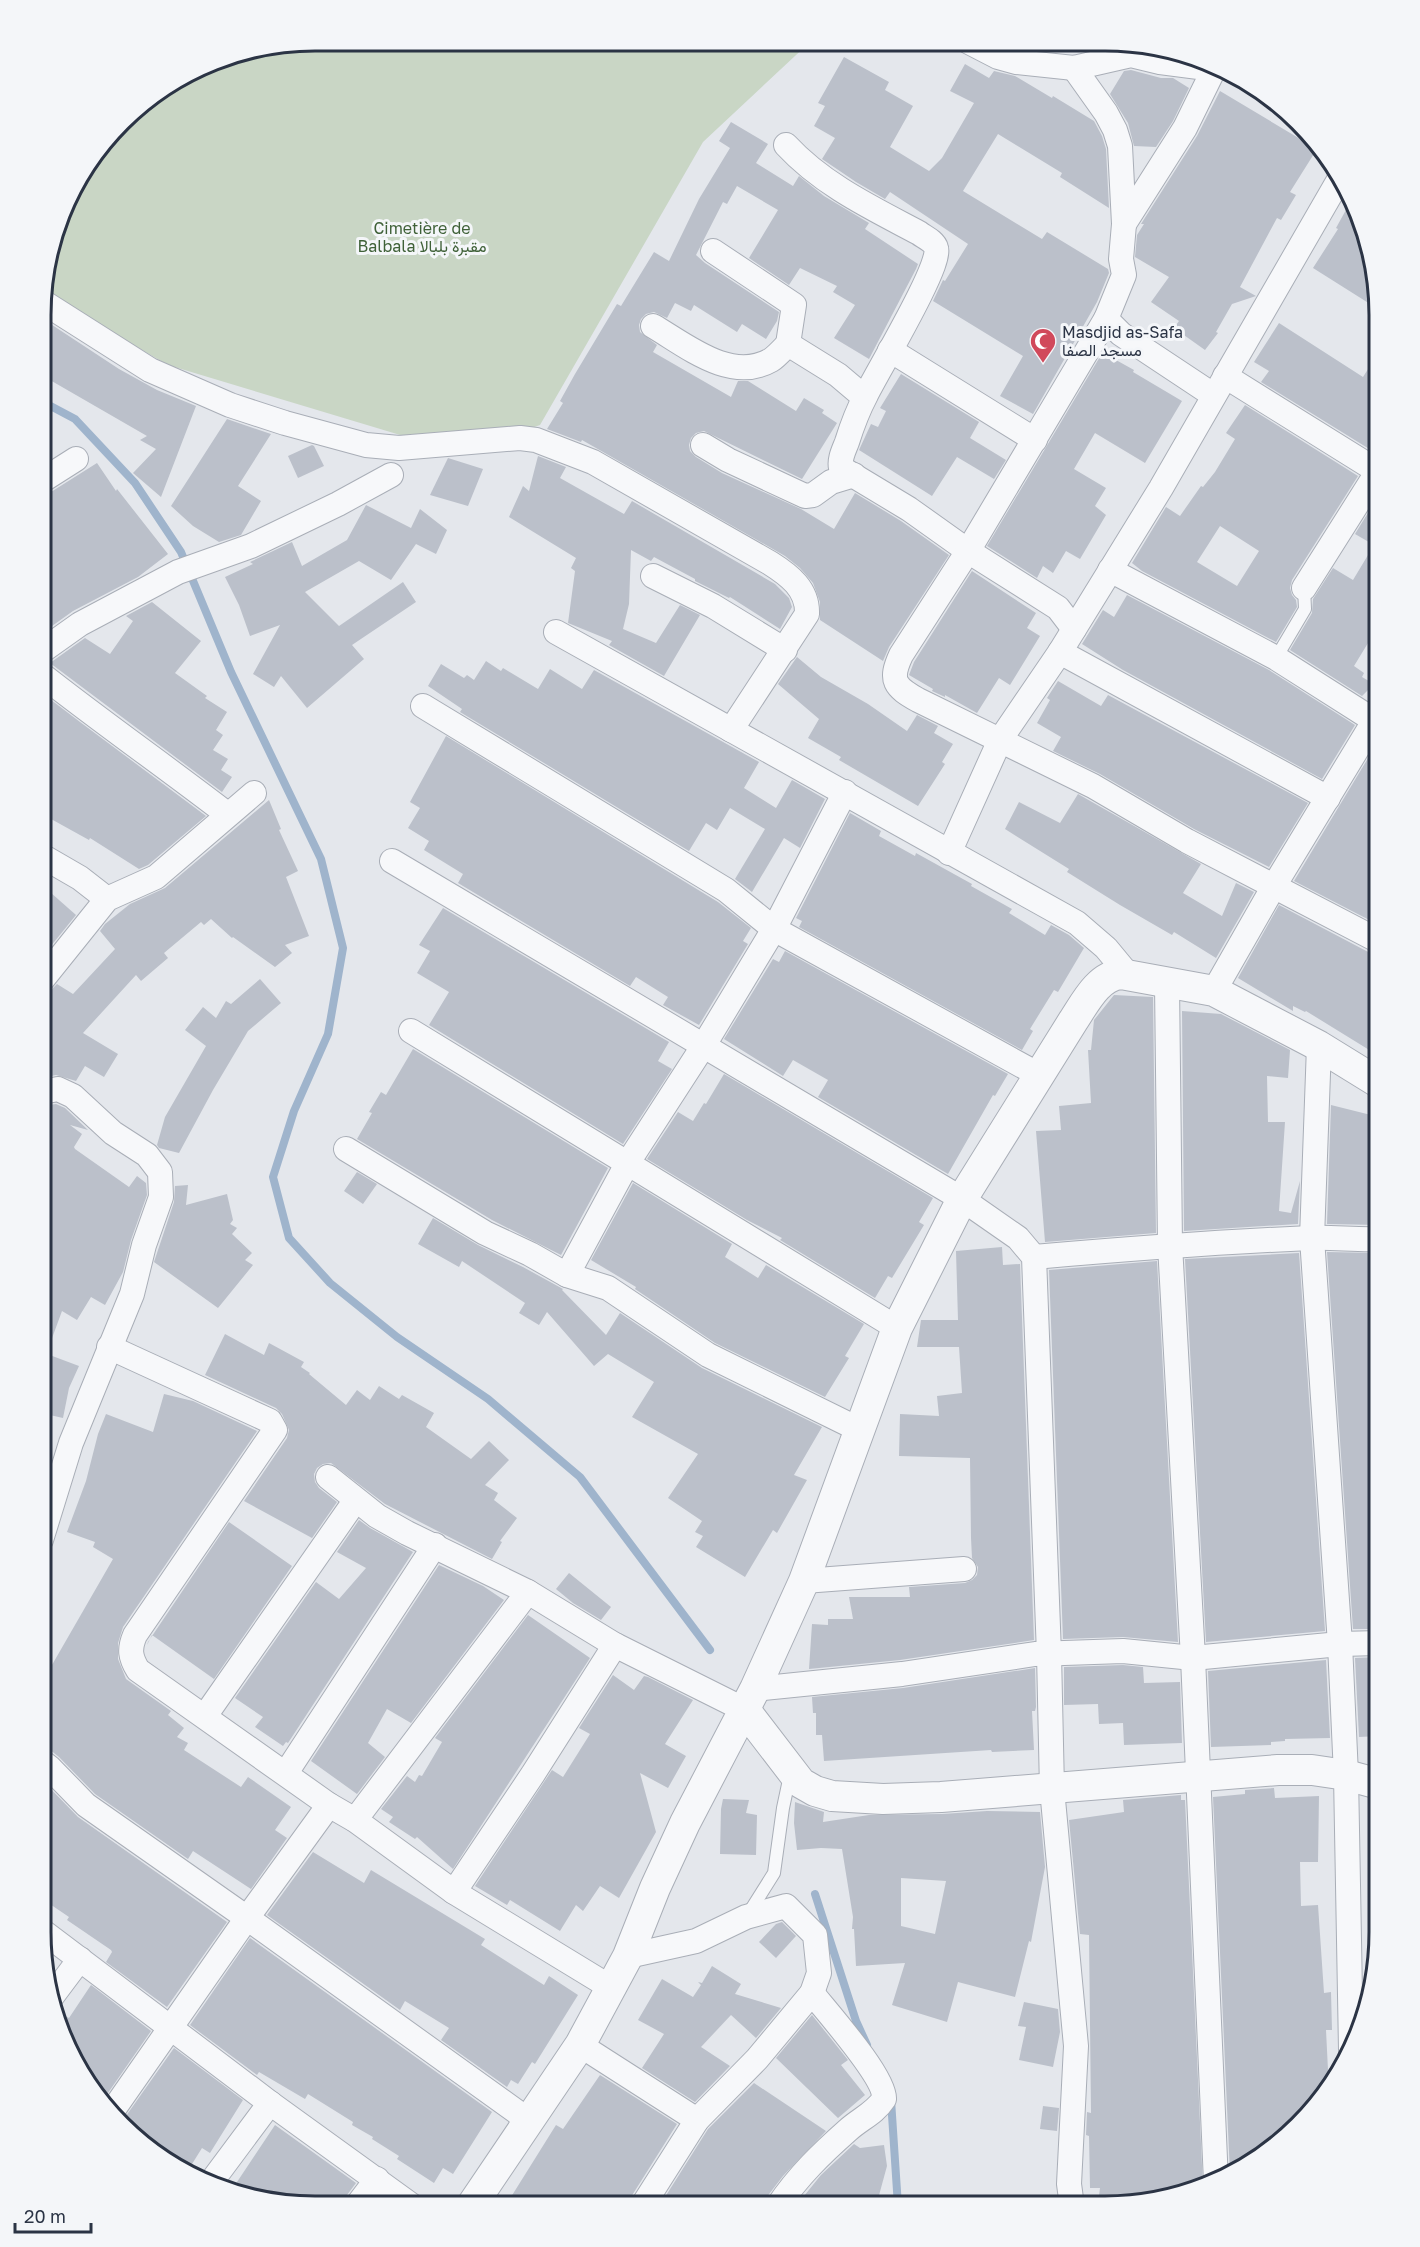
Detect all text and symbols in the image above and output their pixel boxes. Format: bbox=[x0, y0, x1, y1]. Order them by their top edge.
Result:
park label: Cimetière de Balbala مقبرة بلبالا bbox=[358, 218, 486, 257]
place label: Masdjid as-Safa مسجد الصفا bbox=[1062, 322, 1183, 360]
mosque icon: Masdjid as-Safa مسجد الصفا bbox=[1028, 326, 1058, 364]
scale bar bbox=[15, 2196, 92, 2234]
text: 20 m bbox=[24, 2205, 66, 2227]

